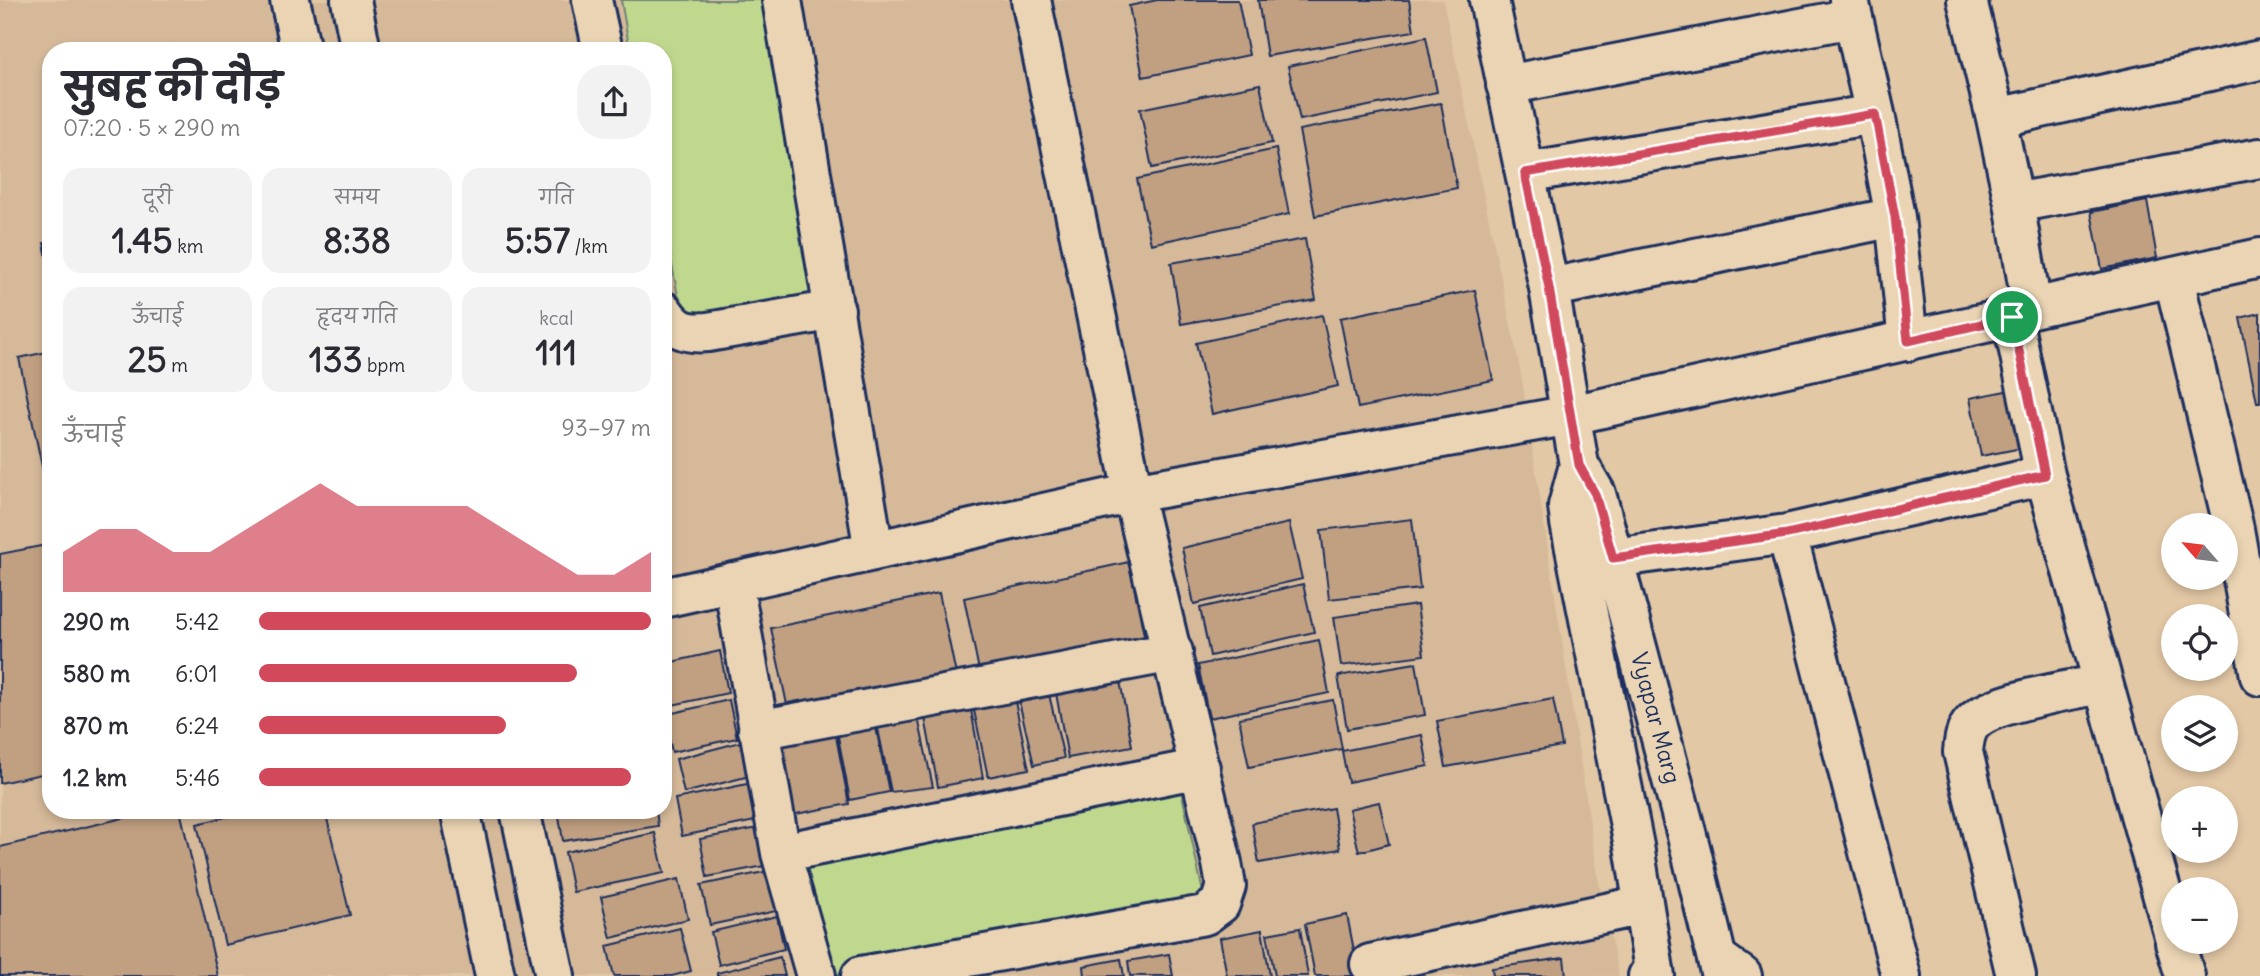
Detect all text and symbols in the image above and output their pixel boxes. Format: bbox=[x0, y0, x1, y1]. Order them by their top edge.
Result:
text: सुबह की दौड़ bbox=[63, 63, 282, 110]
button: share bbox=[577, 65, 651, 139]
text: 07:20 · 5 × 290 m bbox=[63, 113, 240, 142]
text: दूरी bbox=[143, 185, 173, 209]
text: समय bbox=[334, 185, 380, 209]
text: गति bbox=[539, 185, 574, 209]
text: 1.45 bbox=[112, 218, 173, 262]
text: 8:38 bbox=[323, 218, 391, 262]
text: 5:57 bbox=[505, 218, 570, 262]
text: km bbox=[173, 234, 204, 258]
text: /km bbox=[570, 234, 608, 258]
pin bbox=[1982, 287, 2042, 347]
icon: arrive bbox=[1993, 298, 2031, 336]
text: ऊँचाई bbox=[132, 304, 183, 328]
text: हृदय गति bbox=[317, 304, 397, 328]
text: kcal bbox=[539, 306, 573, 330]
text: 111 bbox=[535, 330, 577, 374]
text: 25 bbox=[127, 337, 167, 381]
text: 133 bbox=[309, 337, 363, 381]
text: m bbox=[167, 353, 188, 377]
text: bpm bbox=[363, 353, 405, 377]
text: 93–97 m bbox=[562, 413, 651, 442]
text: ऊँचाई bbox=[63, 419, 125, 448]
north arrow bbox=[2161, 513, 2238, 590]
map controls bbox=[2161, 513, 2238, 954]
button: locate bbox=[2161, 604, 2238, 681]
text: 290 m bbox=[63, 607, 130, 636]
text: 5:42 bbox=[175, 607, 219, 636]
street label: Vyapar Marg bbox=[1625, 649, 1688, 787]
text: 580 m bbox=[63, 659, 130, 688]
text: 6:01 bbox=[175, 659, 218, 688]
button: layers bbox=[2161, 695, 2238, 772]
text: 870 m bbox=[63, 711, 128, 740]
text: 6:24 bbox=[175, 711, 219, 740]
text: 1.2 km bbox=[63, 763, 127, 792]
text: 5:46 bbox=[175, 763, 220, 792]
button: + bbox=[2161, 786, 2238, 863]
button: − bbox=[2161, 877, 2238, 954]

